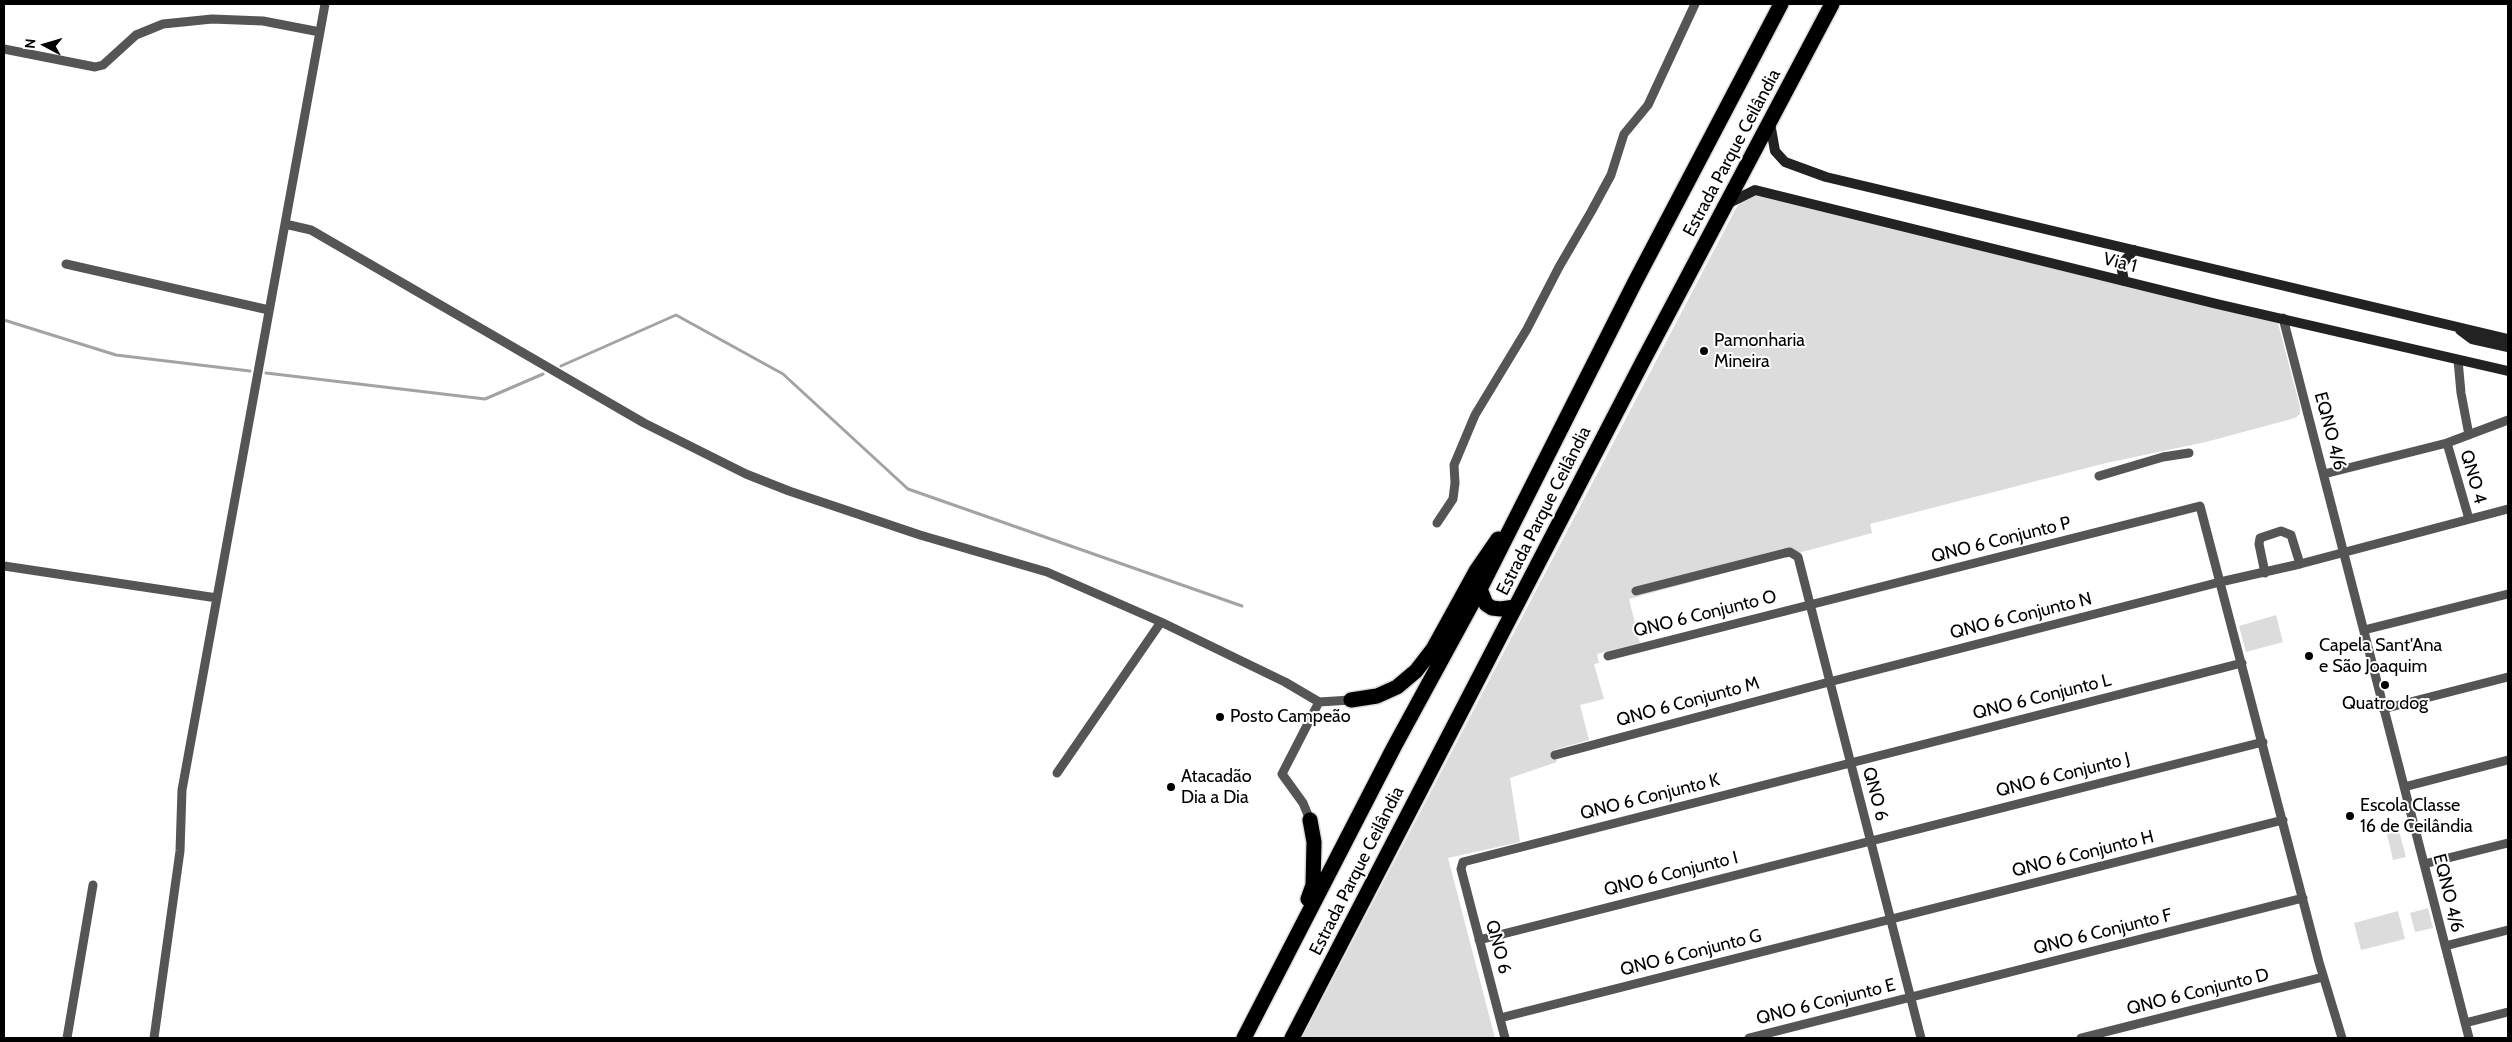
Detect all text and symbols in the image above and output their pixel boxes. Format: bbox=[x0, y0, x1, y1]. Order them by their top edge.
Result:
north arrow bbox=[20, 20, 70, 70]
text: N bbox=[21, 38, 40, 49]
street label: Estrada Parque Ceilândia bbox=[1679, 66, 1785, 240]
street label: Via 1 bbox=[2101, 248, 2139, 278]
place label: Pamonharia Mineira bbox=[1714, 330, 1805, 372]
marker: Pamonharia Mineira bbox=[1698, 345, 1710, 357]
street label: EQNO 4/6 bbox=[2309, 389, 2351, 473]
street label: Estrada Parque Ceilândia bbox=[1492, 423, 1596, 599]
street label: QNO 4 bbox=[2455, 448, 2491, 506]
street label: QNO 6 Conjunto P bbox=[1929, 512, 2073, 568]
street label: QNO 6 Conjunto O bbox=[1631, 586, 1779, 642]
street label: QNO 6 Conjunto N bbox=[1948, 588, 2094, 644]
place label: Capela Sant'Ana e São Joaquim bbox=[2319, 635, 2442, 678]
marker: Capela Sant'Ana e São Joaquim bbox=[2303, 650, 2315, 662]
street label: QNO 6 Conjunto L bbox=[1971, 669, 2113, 725]
street label: QNO 6 Conjunto M bbox=[1614, 673, 1762, 731]
marker: Quatro dog bbox=[2379, 679, 2391, 691]
place label: Quatro dog bbox=[2342, 693, 2428, 715]
place label: Posto Campeão bbox=[1230, 706, 1351, 728]
marker: Posto Campeão bbox=[1214, 711, 1226, 723]
street label: QNO 6 Conjunto J bbox=[1994, 748, 2132, 802]
street label: QNO 6 bbox=[1857, 765, 1893, 823]
place label: Atacadão Dia a Dia bbox=[1181, 766, 1252, 809]
street label: QNO 6 Conjunto K bbox=[1578, 769, 1722, 825]
marker: Atacadão Dia a Dia bbox=[1165, 781, 1177, 793]
street label: Estrada Parque Ceilândia bbox=[1305, 783, 1409, 959]
place label: Escola Classe 16 de Ceilândia bbox=[2360, 795, 2473, 838]
marker: Escola Classe 16 de Ceilândia bbox=[2344, 810, 2356, 822]
street label: QNO 6 Conjunto H bbox=[2010, 826, 2156, 882]
street label: QNO 6 Conjunto I bbox=[1602, 847, 1740, 901]
street label: EQNO 4/6 bbox=[2428, 852, 2468, 934]
street label: QNO 6 Conjunto F bbox=[2031, 904, 2175, 960]
street label: QNO 6 bbox=[1480, 918, 1516, 976]
street label: QNO 6 Conjunto G bbox=[1618, 925, 1764, 981]
street label: QNO 6 Conjunto D bbox=[2125, 964, 2271, 1020]
street label: QNO 6 Conjunto E bbox=[1754, 974, 1898, 1030]

